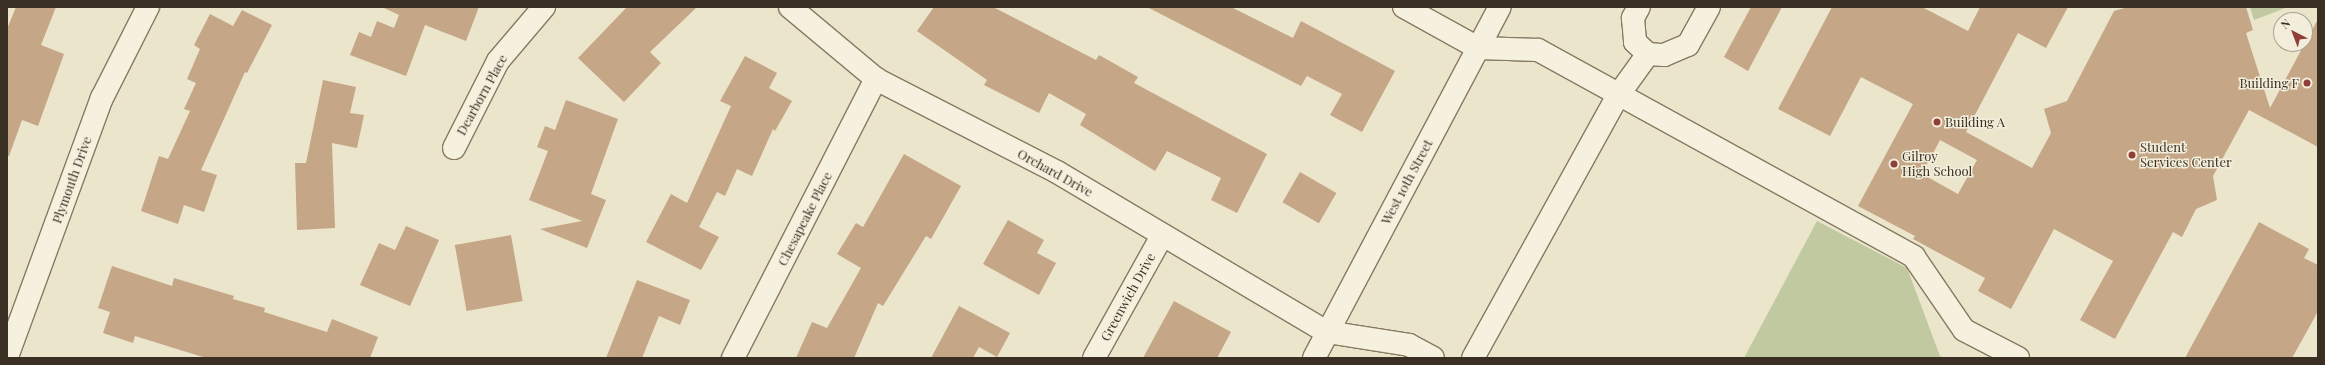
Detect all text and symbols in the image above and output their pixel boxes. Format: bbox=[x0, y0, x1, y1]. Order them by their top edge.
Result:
north arrow bbox=[2273, 12, 2313, 52]
text: N bbox=[2277, 15, 2293, 32]
street label: Dearborn Place bbox=[453, 52, 511, 138]
place label: Building F bbox=[2239, 75, 2299, 91]
marker: Building F bbox=[2302, 78, 2312, 88]
place label: Building A bbox=[1945, 114, 2005, 130]
marker: Building A bbox=[1932, 117, 1942, 127]
street label: Plymouth Drive bbox=[49, 134, 95, 226]
street label: West 10th Street bbox=[1378, 137, 1436, 227]
place label: Student Services Center bbox=[2140, 140, 2232, 171]
street label: Orchard Drive bbox=[1015, 146, 1095, 200]
place label: Gilroy High School bbox=[1902, 149, 1972, 180]
marker: Student Services Center bbox=[2127, 150, 2137, 160]
marker: Gilroy High School bbox=[1889, 159, 1899, 169]
street label: Chesapeake Place bbox=[775, 169, 835, 269]
street label: Greenwich Drive bbox=[1097, 250, 1159, 344]

